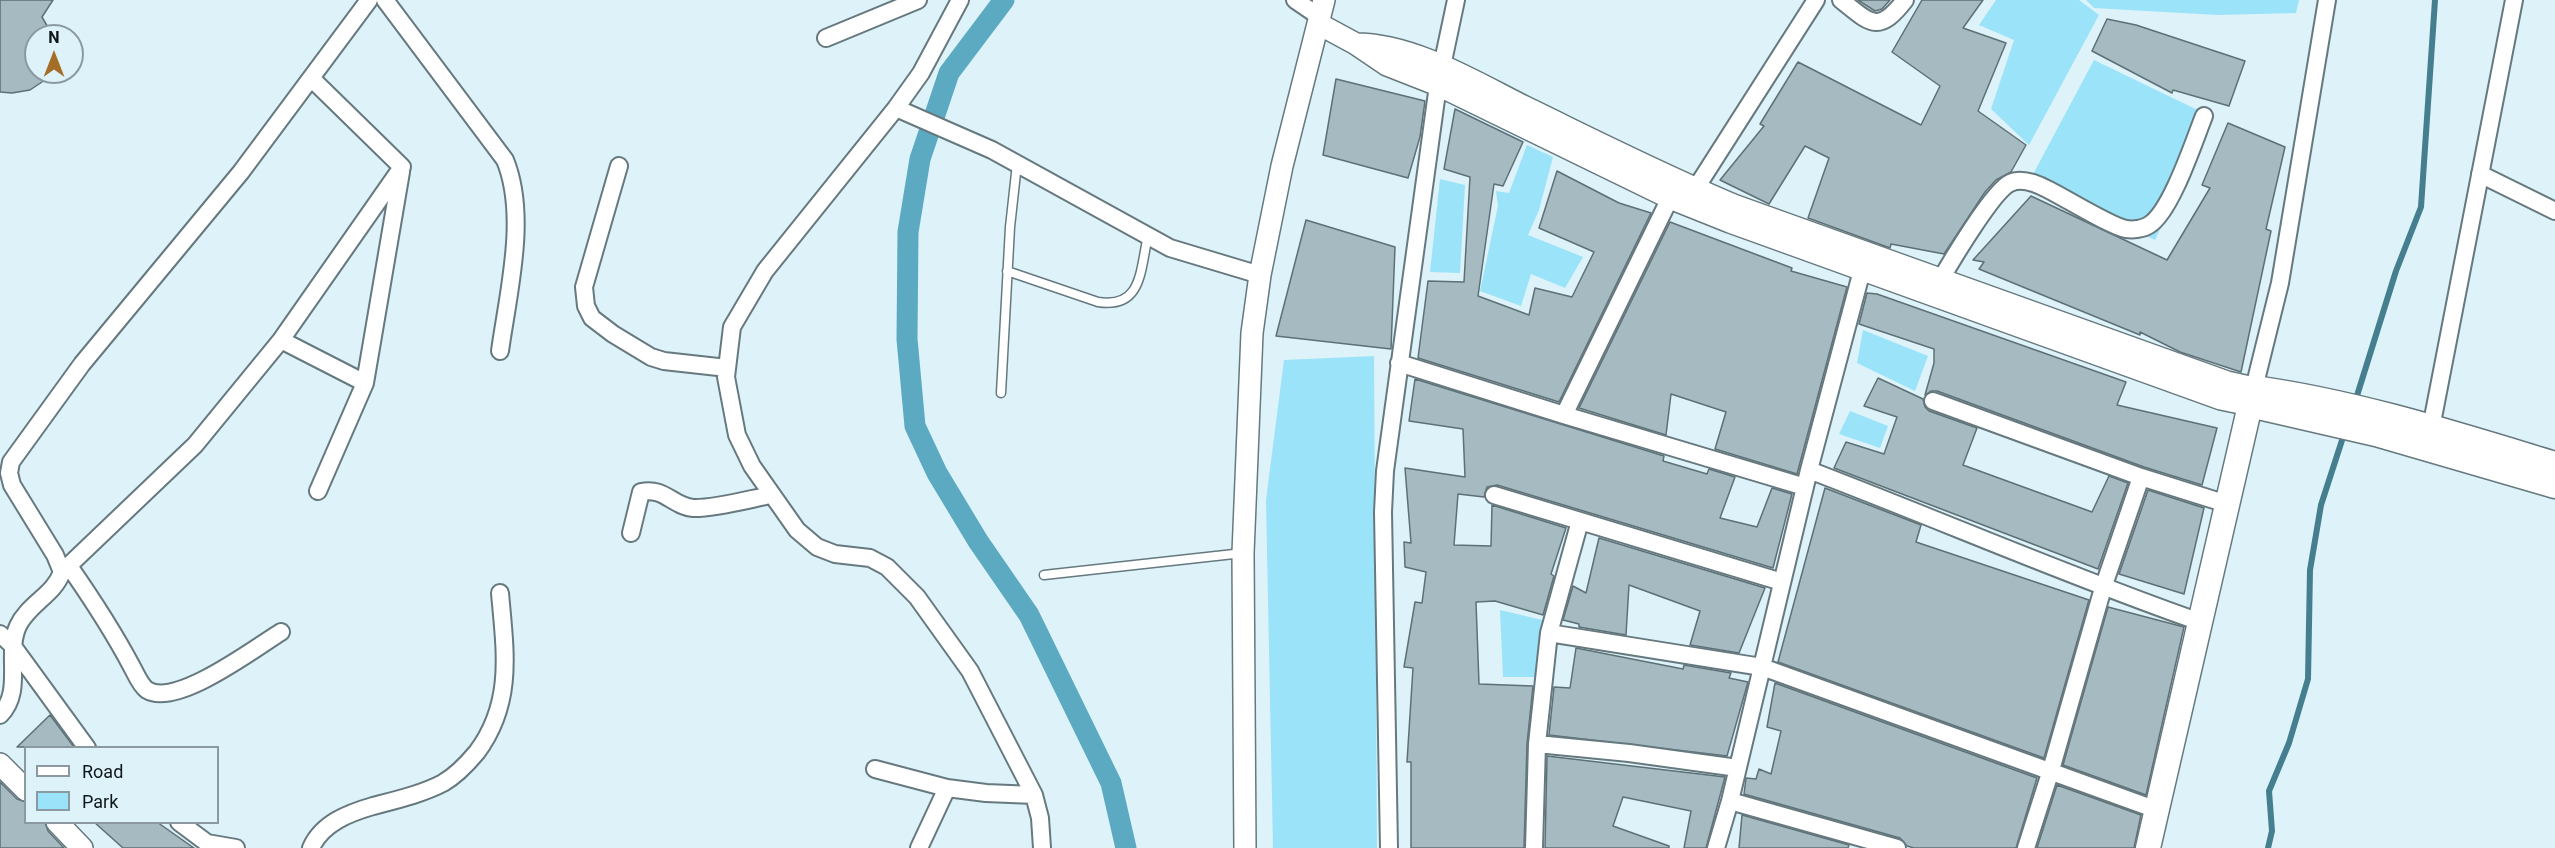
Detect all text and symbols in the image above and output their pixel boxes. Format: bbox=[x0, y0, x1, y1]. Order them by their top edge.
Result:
north arrow bbox=[24, 24, 84, 84]
text: N bbox=[48, 28, 60, 47]
legend bbox=[24, 746, 219, 824]
text: Road bbox=[82, 761, 123, 782]
text: Park bbox=[82, 791, 118, 812]

